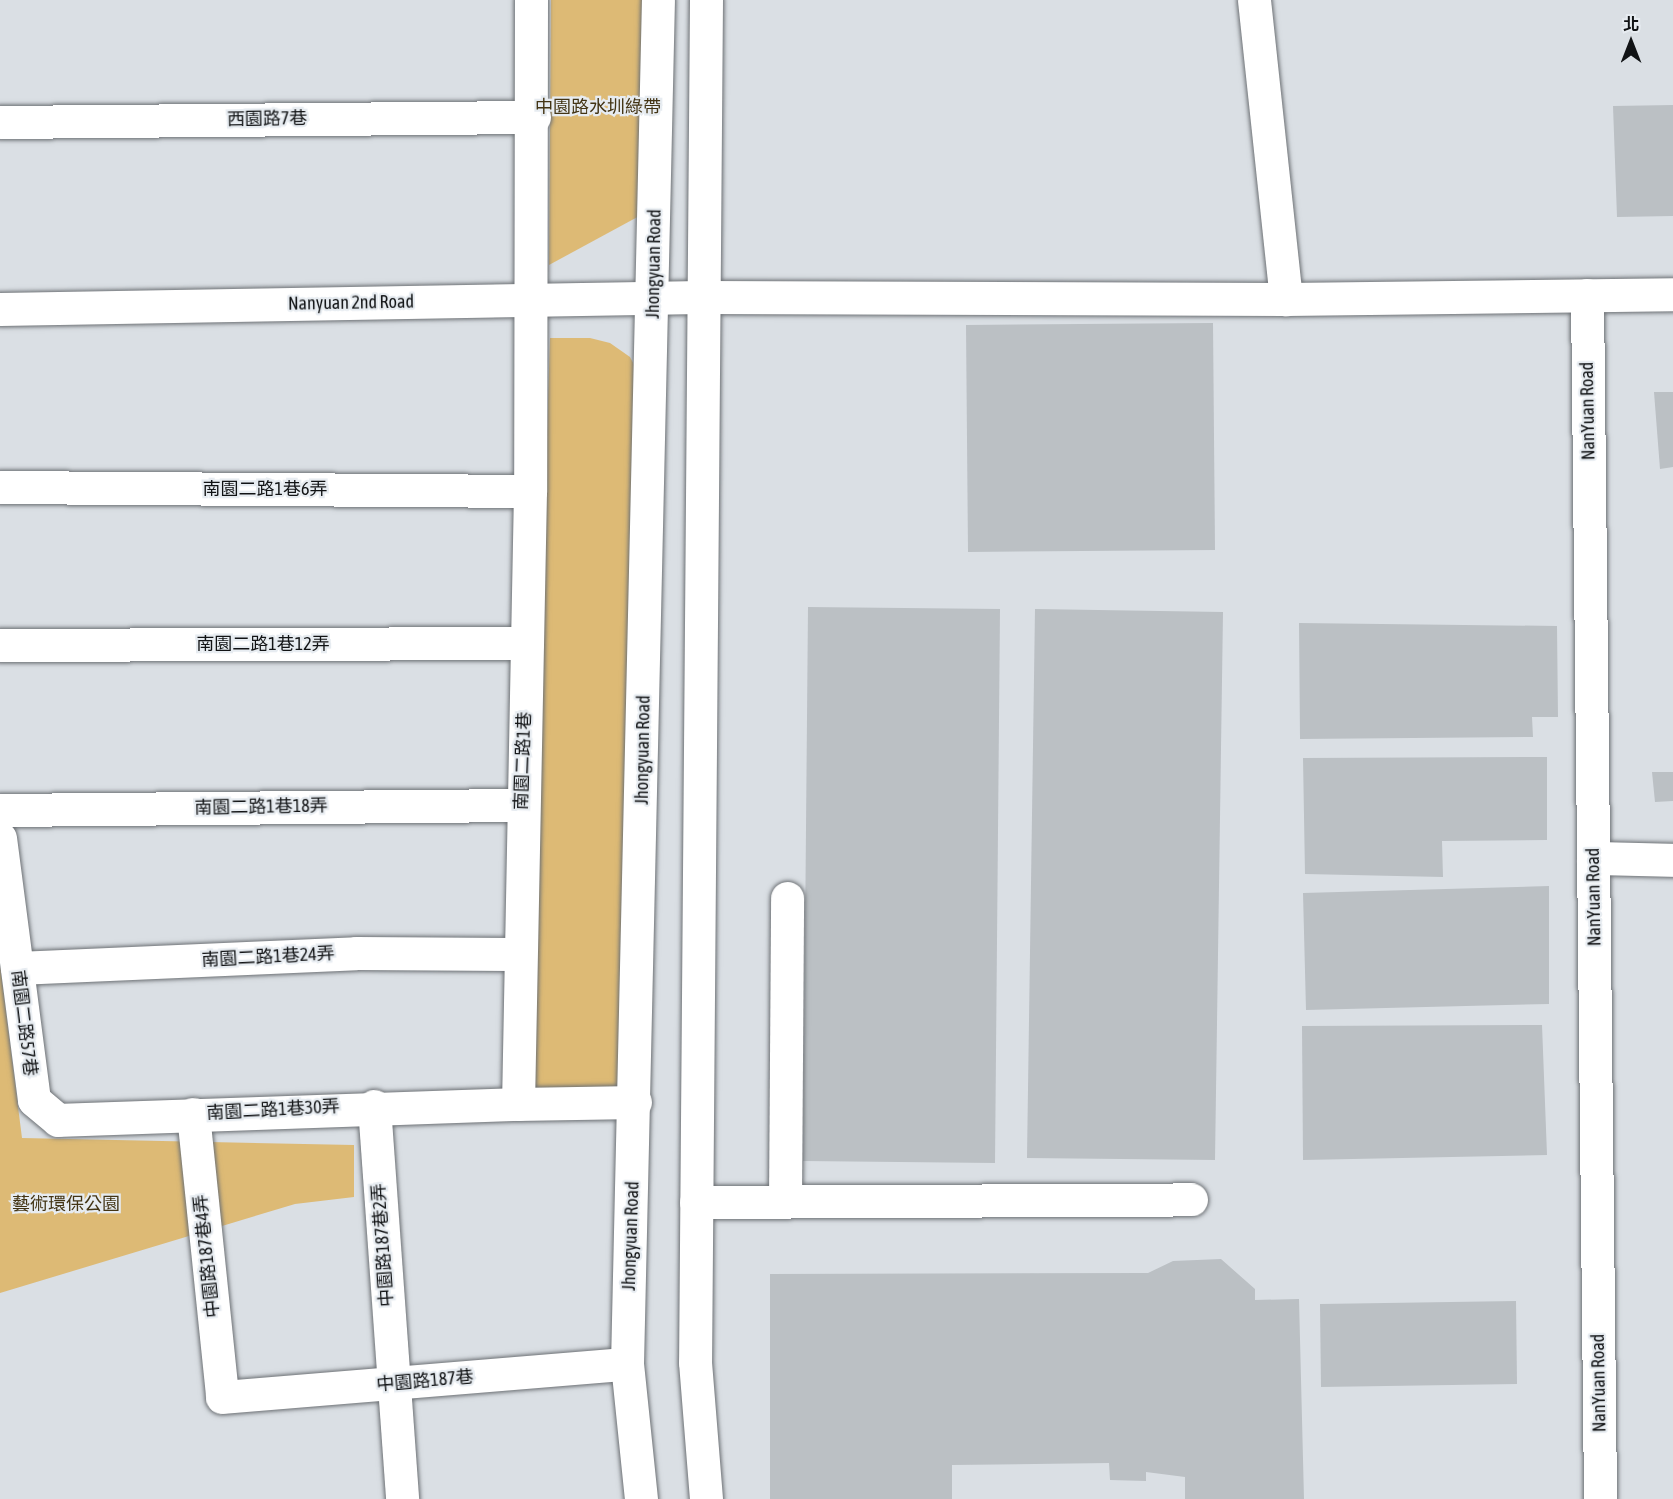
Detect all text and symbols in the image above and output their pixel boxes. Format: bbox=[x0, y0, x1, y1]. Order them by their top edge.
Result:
north arrow bbox=[1601, 12, 1661, 72]
text: 北 bbox=[1623, 15, 1639, 33]
park label: 中園路水圳綠帶 bbox=[535, 96, 661, 118]
street label: 西園路7巷 bbox=[227, 107, 307, 131]
street label: Jhongyuan Road bbox=[642, 209, 666, 319]
street label: Nanyuan 2nd Road bbox=[288, 291, 414, 315]
street label: NanYuan Road bbox=[1576, 362, 1600, 460]
street label: 南園二路1巷6弄 bbox=[203, 478, 327, 500]
street label: 南園二路1巷12弄 bbox=[196, 633, 330, 655]
street label: Jhongyuan Road bbox=[631, 695, 655, 805]
street label: 南園二路1巷 bbox=[510, 711, 536, 811]
street label: 南園二路1巷18弄 bbox=[194, 795, 328, 819]
street label: NanYuan Road bbox=[1582, 848, 1606, 946]
street label: 南園二路1巷24弄 bbox=[201, 943, 335, 971]
street label: 南園二路57巷 bbox=[7, 969, 41, 1077]
street label: 南園二路1巷30弄 bbox=[206, 1096, 340, 1124]
street label: Jhongyuan Road bbox=[618, 1181, 644, 1291]
street label: 中園路187巷2弄 bbox=[368, 1182, 398, 1308]
park label: 藝術環保公園 bbox=[12, 1193, 120, 1215]
street label: 中園路187巷4弄 bbox=[190, 1193, 224, 1319]
street label: NanYuan Road bbox=[1587, 1334, 1611, 1432]
street label: 中園路187巷 bbox=[376, 1366, 474, 1396]

